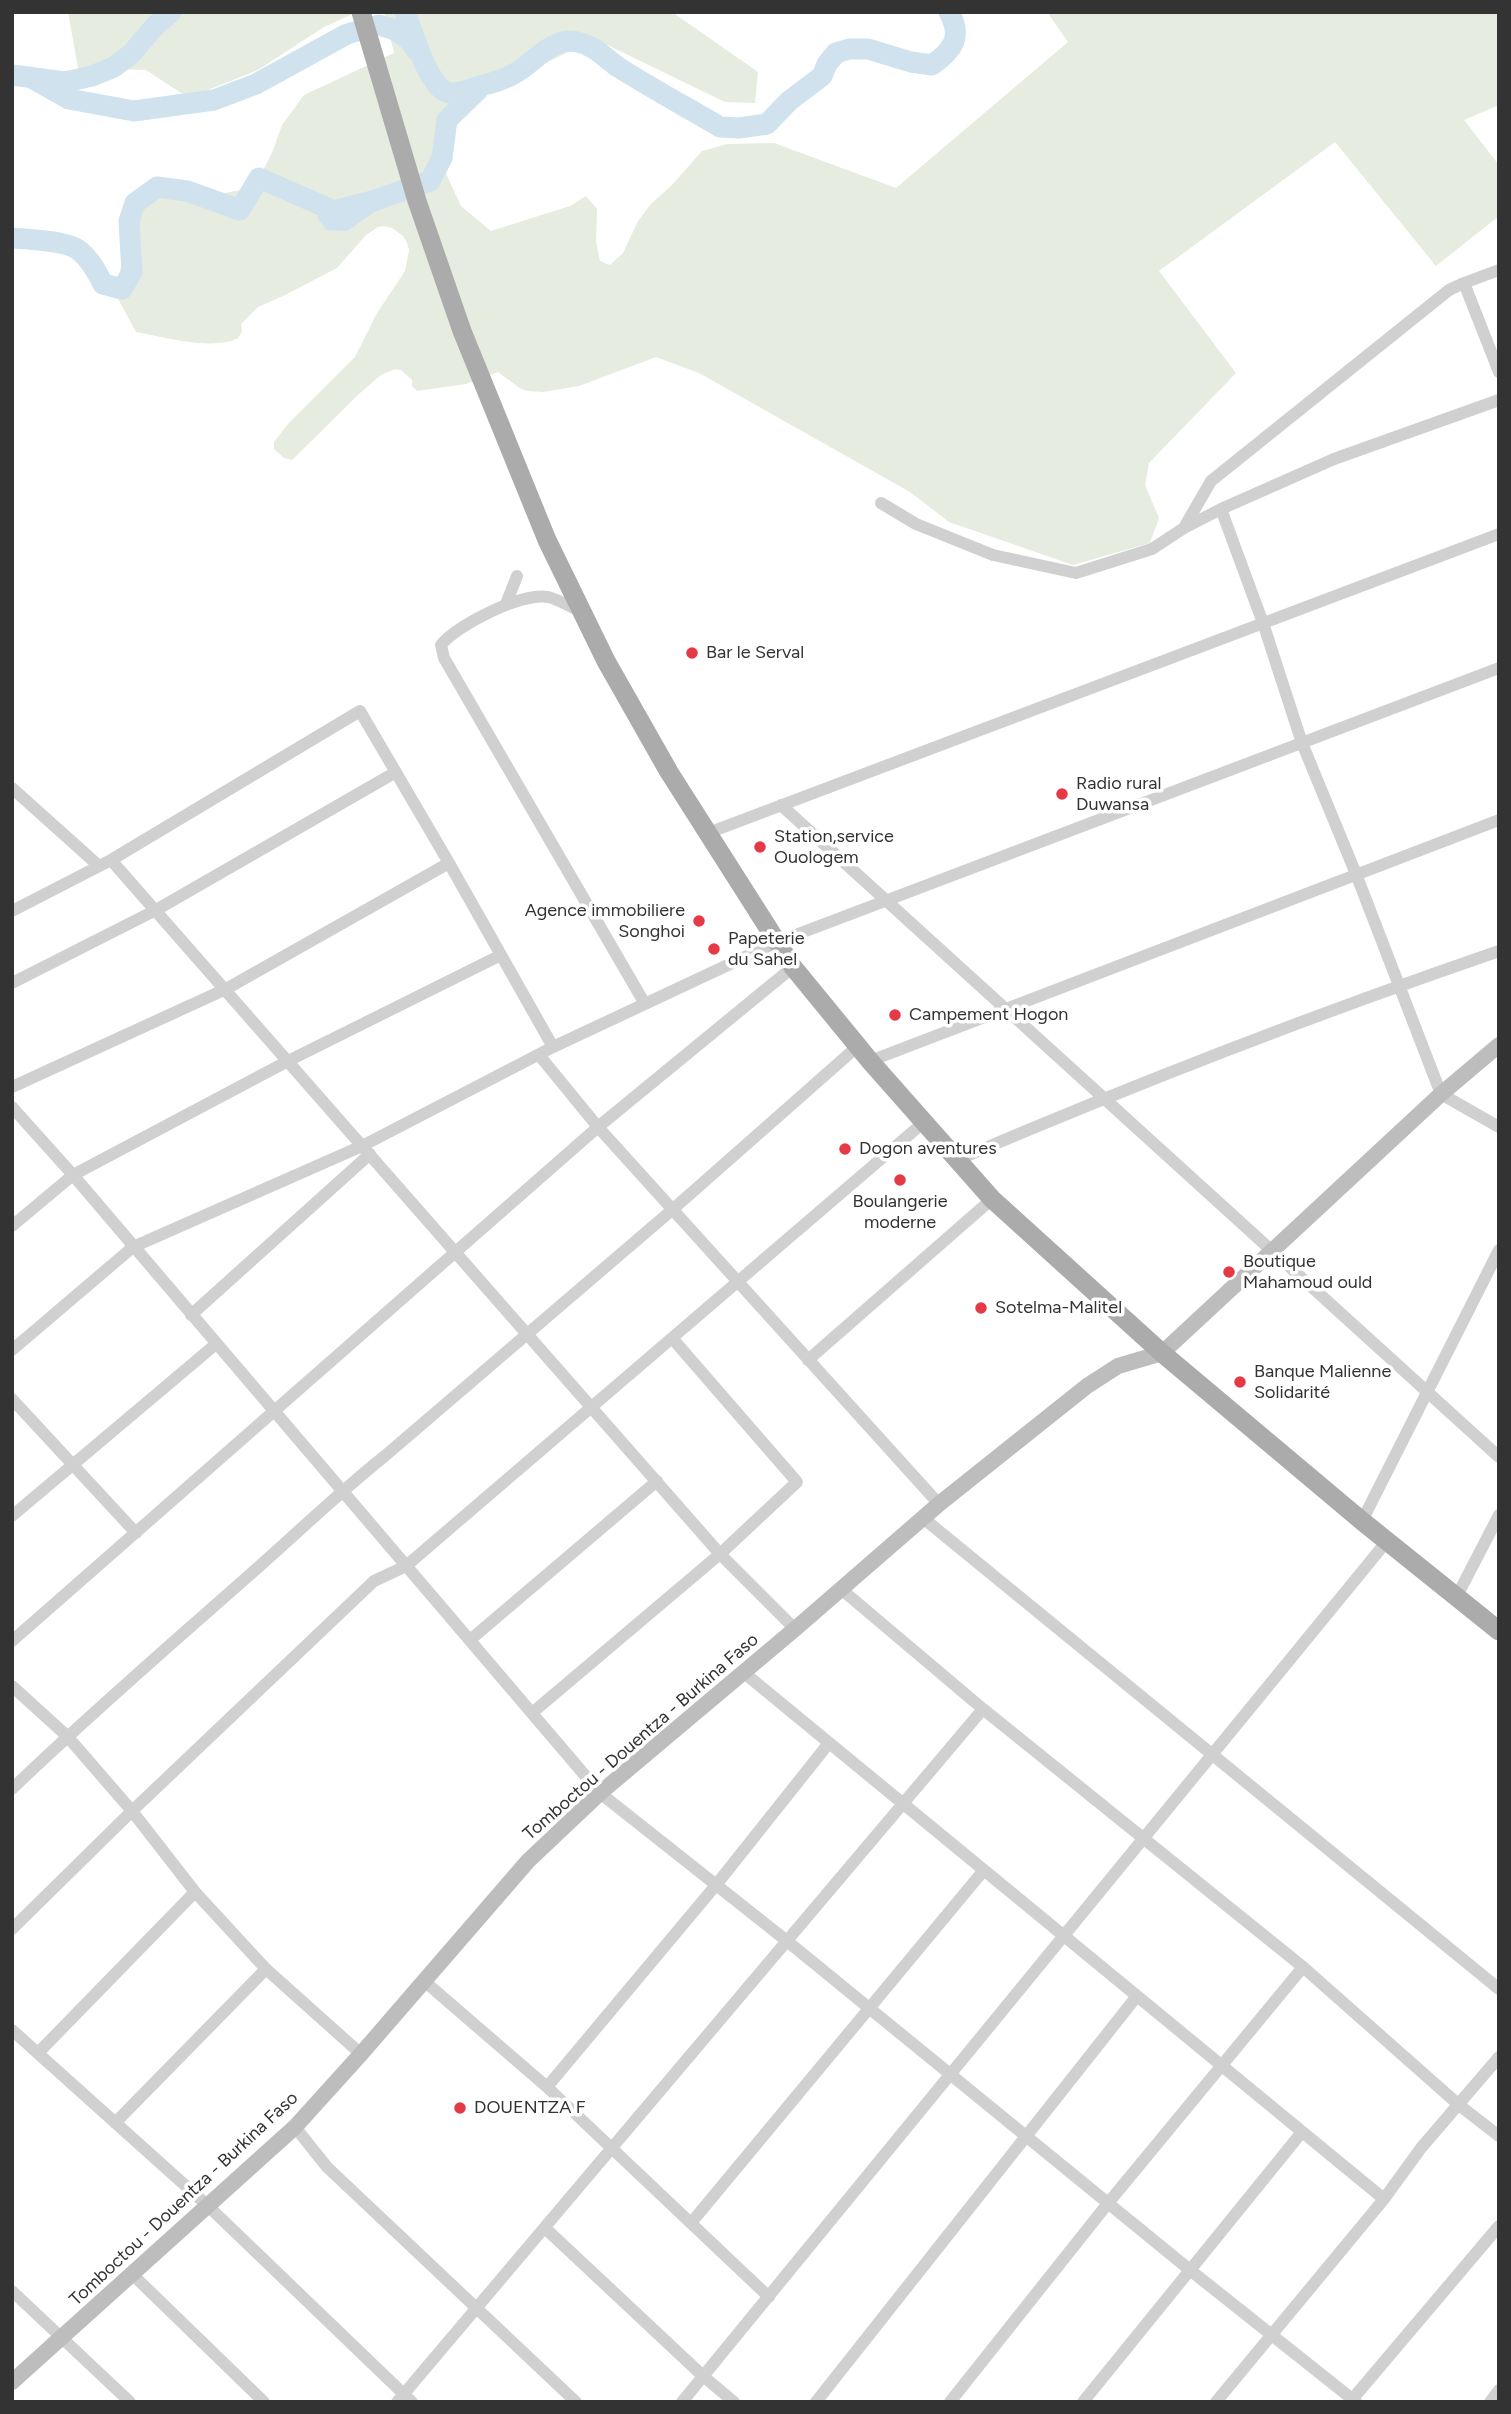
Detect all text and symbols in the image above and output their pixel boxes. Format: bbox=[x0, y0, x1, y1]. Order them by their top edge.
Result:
place label: Bar le Serval bbox=[706, 642, 804, 664]
marker: Bar le Serval bbox=[684, 645, 700, 661]
place label: Radio rural Duwansa bbox=[1076, 773, 1161, 816]
marker: Radio rural Duwansa bbox=[1054, 786, 1070, 802]
place label: Station,service Ouologem bbox=[774, 826, 894, 868]
marker: Station,service Ouologem bbox=[752, 839, 768, 855]
place label: Agence immobiliere Songhoi bbox=[525, 900, 685, 942]
marker: Agence immobiliere Songhoi bbox=[691, 913, 707, 929]
place label: Papeterie du Sahel bbox=[728, 928, 805, 970]
marker: Papeterie du Sahel bbox=[706, 941, 722, 957]
place label: Campement Hogon bbox=[909, 1004, 1068, 1026]
marker: Campement Hogon bbox=[887, 1007, 903, 1023]
place label: Dogon aventures bbox=[859, 1138, 997, 1160]
marker: Dogon aventures bbox=[837, 1141, 853, 1157]
marker: Boulangerie moderne bbox=[892, 1172, 908, 1188]
place label: Boulangerie moderne bbox=[852, 1191, 948, 1234]
place label: Boutique Mahamoud ould bbox=[1243, 1251, 1372, 1294]
marker: Boutique Mahamoud ould bbox=[1221, 1264, 1237, 1280]
place label: Sotelma-Malitel bbox=[995, 1297, 1122, 1319]
marker: Sotelma-Malitel bbox=[973, 1300, 989, 1316]
place label: Banque Malienne Solidarité bbox=[1254, 1361, 1391, 1404]
marker: Banque Malienne Solidarité bbox=[1232, 1374, 1248, 1390]
street label: Tomboctou - Douentza - Burkina Faso bbox=[519, 1629, 763, 1845]
street label: Tomboctou - Douentza - Burkina Faso bbox=[65, 2087, 303, 2311]
place label: DOUENTZA F bbox=[474, 2097, 586, 2119]
marker: DOUENTZA F bbox=[452, 2100, 468, 2116]

